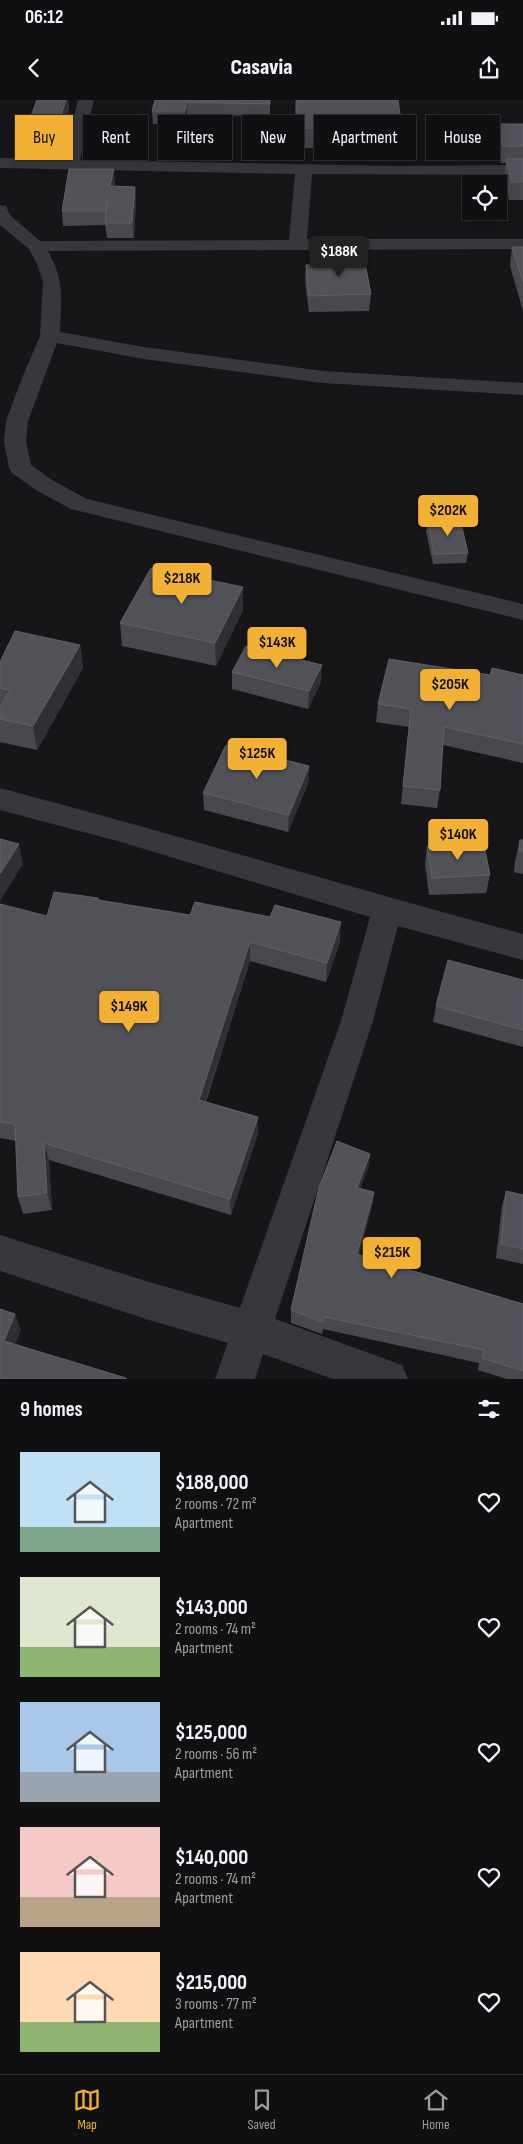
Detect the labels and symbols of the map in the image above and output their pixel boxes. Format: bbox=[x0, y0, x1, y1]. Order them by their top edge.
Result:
pin: $188K bbox=[304, 236, 374, 278]
pin: $202K bbox=[413, 494, 483, 537]
pin: $218K bbox=[147, 562, 217, 605]
pin: $143K bbox=[242, 626, 312, 669]
pin: $205K bbox=[415, 668, 485, 711]
pin: $125K bbox=[222, 738, 292, 780]
pin: $140K bbox=[423, 818, 493, 861]
pin: $149K bbox=[94, 990, 164, 1033]
pin: $215K bbox=[357, 1236, 427, 1279]

